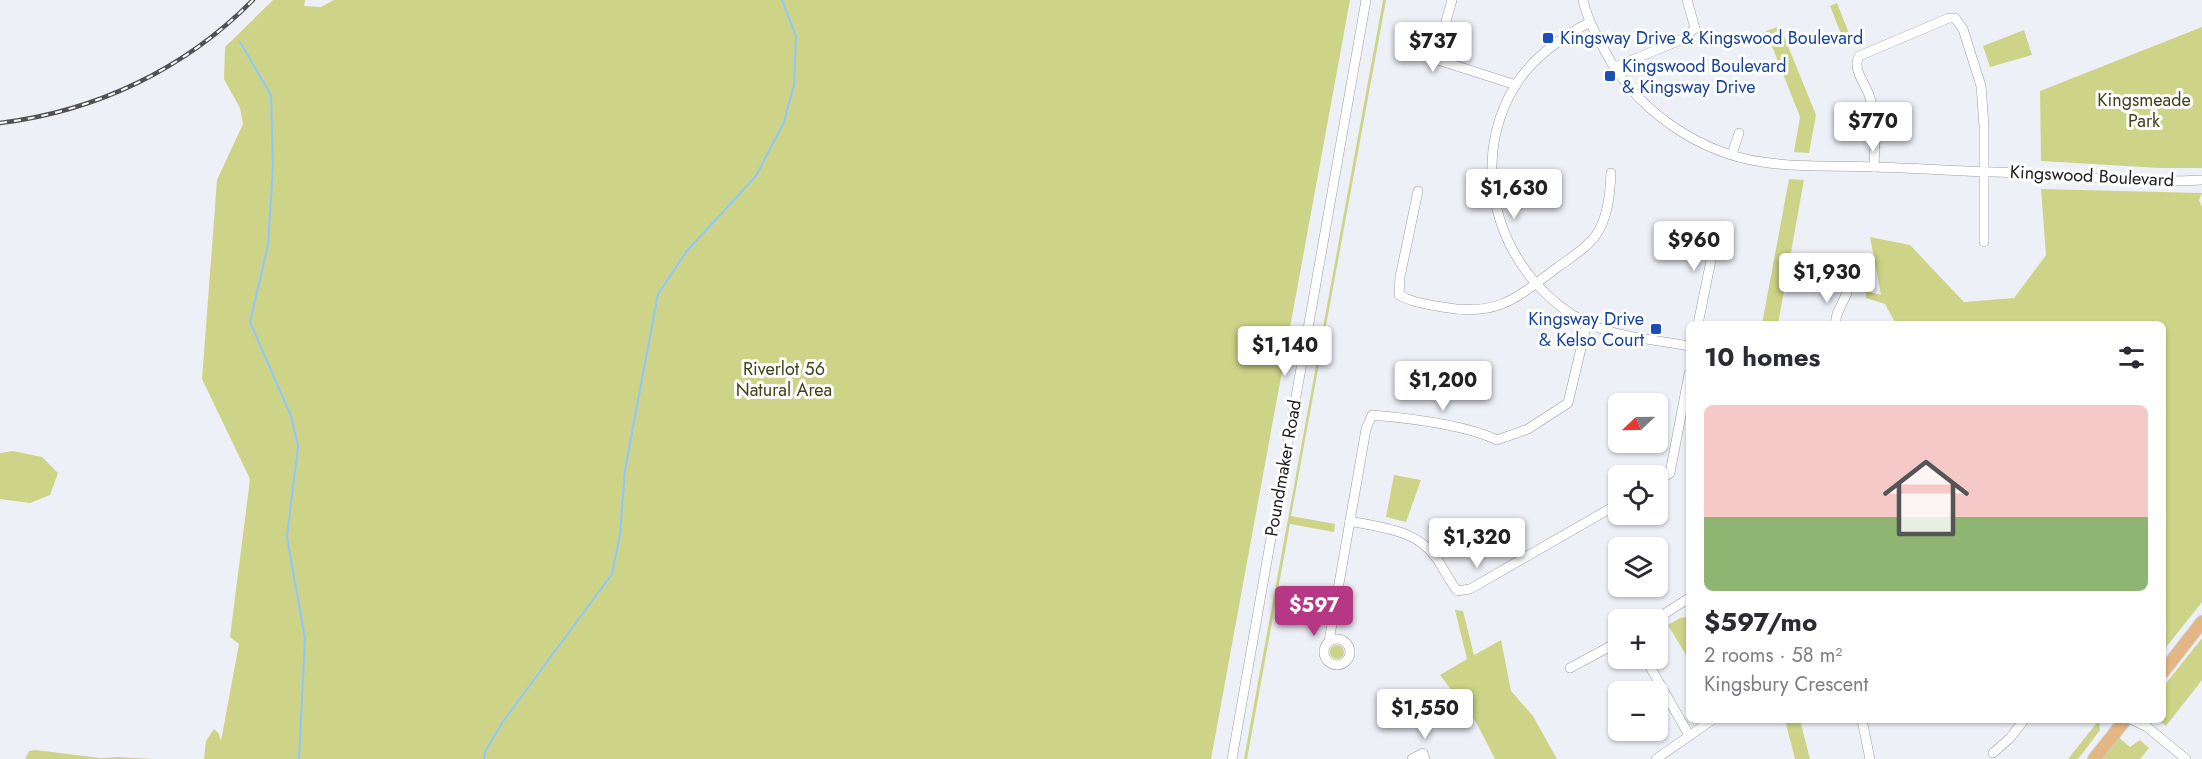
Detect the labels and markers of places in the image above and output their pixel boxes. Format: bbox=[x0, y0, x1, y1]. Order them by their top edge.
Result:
pin: $737 bbox=[1397, 22, 1469, 73]
place label: Kingsway Drive & Kingswood Boulevard bbox=[1560, 25, 1863, 51]
marker: Kingsway Drive & Kingswood Boulevard bbox=[1541, 31, 1555, 45]
place label: Kingswood Boulevard & Kingsway Drive bbox=[1622, 53, 1786, 100]
marker: Kingswood Boulevard & Kingsway Drive bbox=[1603, 69, 1617, 83]
pin: $770 bbox=[1837, 102, 1909, 153]
pin: $1,630 bbox=[1465, 169, 1563, 220]
pin: $960 bbox=[1658, 221, 1730, 272]
pin: $1,930 bbox=[1778, 253, 1876, 304]
place label: Kingsway Drive & Kelso Court bbox=[1528, 306, 1645, 353]
marker: Kingsway Drive & Kelso Court bbox=[1649, 322, 1663, 336]
pin: $1,140 bbox=[1236, 326, 1334, 377]
pin: $1,200 bbox=[1394, 361, 1492, 412]
pin: $1,320 bbox=[1428, 518, 1526, 569]
pin: $597 bbox=[1278, 586, 1350, 637]
pin: $1,550 bbox=[1376, 689, 1474, 740]

